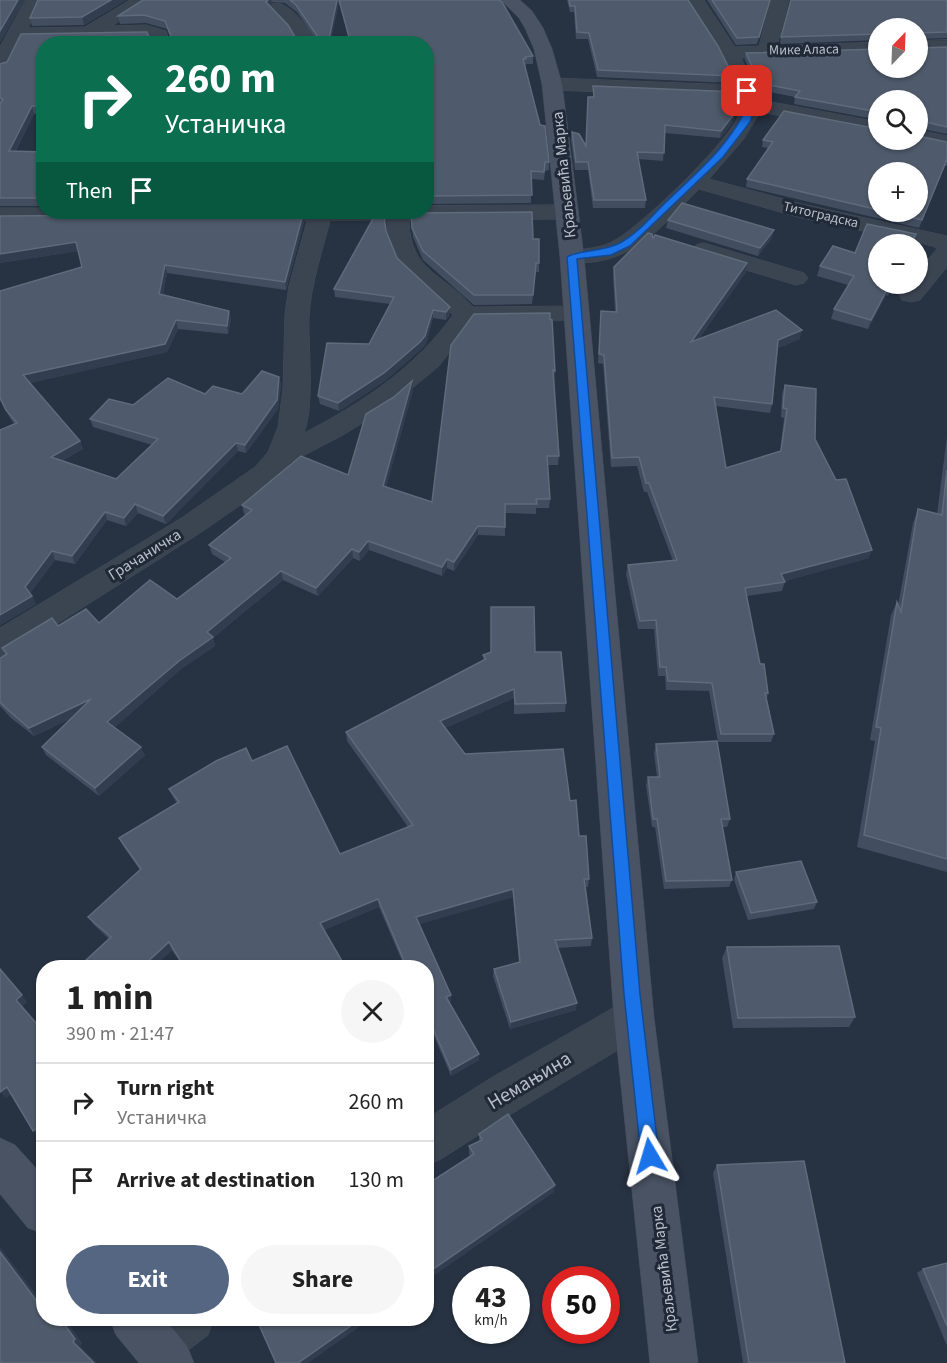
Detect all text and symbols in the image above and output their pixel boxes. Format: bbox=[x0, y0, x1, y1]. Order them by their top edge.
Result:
north arrow bbox=[868, 18, 928, 78]
map controls bbox=[868, 18, 928, 294]
street label: Мике Аласа bbox=[769, 39, 839, 61]
text: 260 m bbox=[165, 49, 276, 109]
icon: right bbox=[66, 60, 144, 138]
pin bbox=[721, 65, 772, 116]
icon: arrive bbox=[730, 74, 763, 107]
button: search bbox=[868, 90, 928, 150]
text: Устаничка bbox=[165, 105, 286, 144]
street label: Краљевића Марка bbox=[546, 111, 582, 239]
button: + bbox=[868, 162, 928, 222]
icon: arrive bbox=[125, 174, 158, 207]
text: Then bbox=[66, 175, 113, 207]
street label: Титоградска bbox=[781, 197, 860, 233]
button: − bbox=[868, 234, 928, 294]
street label: Грачаничка bbox=[104, 524, 185, 586]
text: 1 min bbox=[66, 972, 154, 1023]
button: close bbox=[341, 980, 404, 1043]
text: 390 m · 21:47 bbox=[66, 1020, 174, 1048]
street label: Немањина bbox=[482, 1045, 577, 1117]
text: Turn right bbox=[117, 1072, 214, 1104]
icon: right bbox=[66, 1086, 99, 1119]
text: 260 m bbox=[349, 1086, 404, 1118]
text: Устаничка bbox=[117, 1104, 207, 1132]
position arrow bbox=[618, 1124, 682, 1188]
icon: arrive bbox=[66, 1164, 99, 1197]
text: Arrive at destination bbox=[117, 1164, 315, 1196]
text: 130 m bbox=[349, 1164, 404, 1196]
street label: Краљевића Марка bbox=[645, 1204, 683, 1333]
button: Exit bbox=[66, 1245, 229, 1314]
button: Share bbox=[241, 1245, 404, 1314]
speed limit sign: 50 bbox=[542, 1266, 620, 1344]
text: 43 bbox=[475, 1276, 507, 1319]
text: km/h bbox=[474, 1310, 508, 1331]

